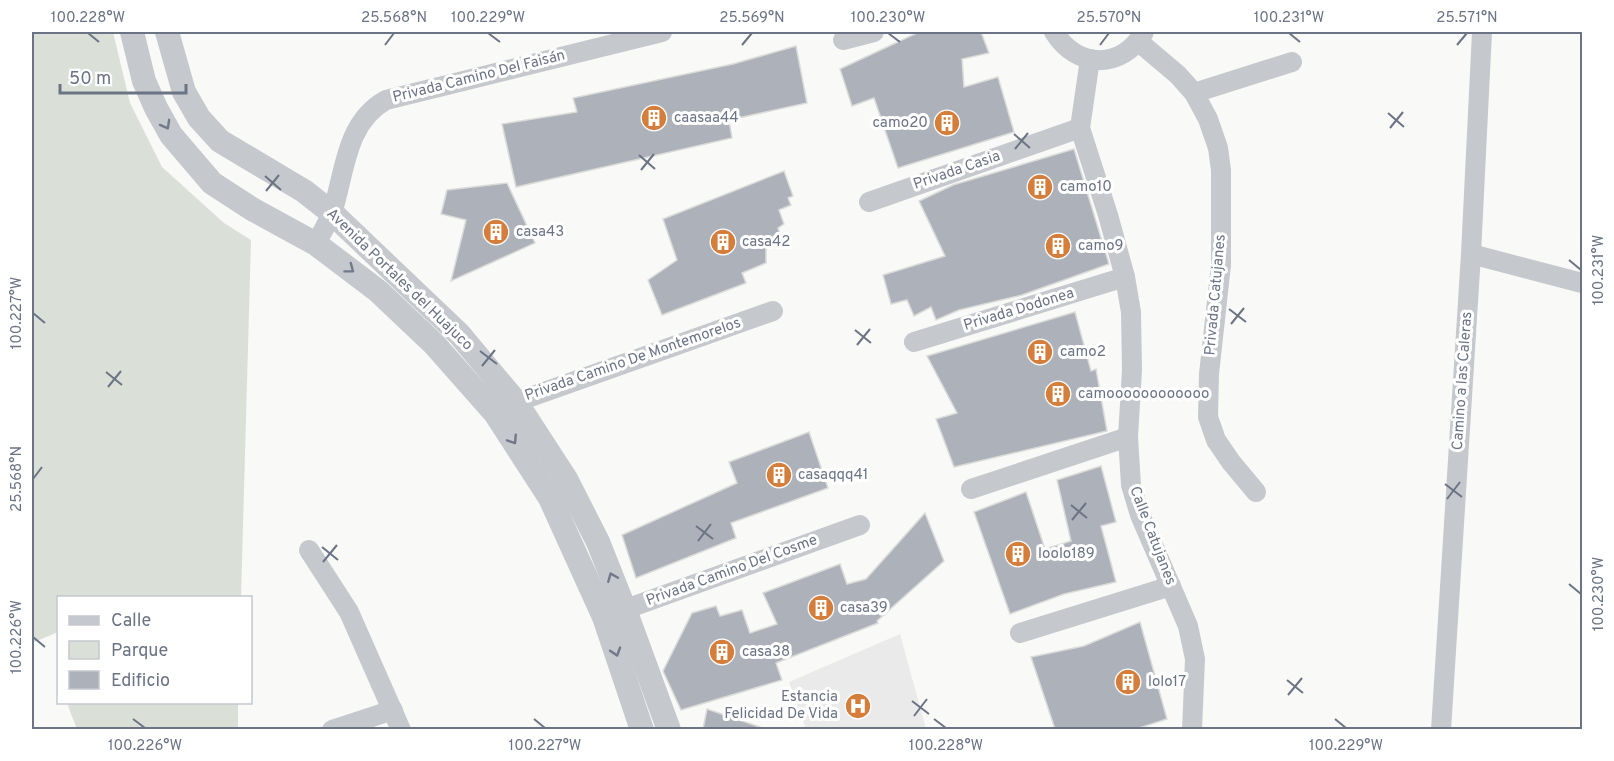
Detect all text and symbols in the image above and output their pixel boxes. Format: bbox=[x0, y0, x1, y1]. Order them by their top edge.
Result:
text: 100.228°W bbox=[51, 9, 125, 28]
text: 25.568°N bbox=[361, 9, 427, 28]
text: 100.229°W bbox=[451, 9, 525, 28]
text: 25.569°N bbox=[719, 9, 785, 28]
text: 100.230°W bbox=[851, 9, 925, 28]
text: 25.570°N bbox=[1077, 9, 1141, 28]
text: 100.231°W bbox=[1254, 9, 1324, 28]
text: 25.571°N bbox=[1436, 9, 1498, 28]
street label: Privada Camino Del Faisán bbox=[391, 46, 567, 108]
scale bar bbox=[60, 57, 186, 95]
text: 50 m bbox=[69, 68, 111, 91]
building icon: caasaa44 bbox=[639, 103, 669, 133]
building icon: camo20 bbox=[932, 108, 962, 138]
place label: caasaa44 bbox=[674, 109, 739, 128]
place label: camo20 bbox=[872, 114, 928, 133]
one-way arrow bbox=[159, 119, 170, 130]
street label: Privada Casia bbox=[911, 147, 1003, 195]
building icon: camo10 bbox=[1025, 172, 1055, 202]
place label: camo10 bbox=[1060, 178, 1112, 197]
street label: Avenida Portales del Huajuco bbox=[322, 205, 476, 355]
building icon: casa43 bbox=[481, 217, 511, 247]
place label: casa43 bbox=[516, 223, 564, 242]
building icon: casa42 bbox=[708, 227, 738, 257]
building icon: camo9 bbox=[1043, 231, 1073, 261]
place label: casa42 bbox=[742, 233, 791, 252]
street label: Privada Catujanes bbox=[1201, 234, 1231, 356]
text: 100.231°W bbox=[1590, 235, 1609, 305]
place label: camo9 bbox=[1078, 237, 1124, 256]
one-way arrow bbox=[343, 262, 354, 273]
text: 100.227°W bbox=[8, 277, 27, 349]
street label: Privada Dodonea bbox=[962, 284, 1076, 336]
street label: Camino a las Caleras bbox=[1449, 311, 1477, 451]
street label: Privada Camino De Montemorelos bbox=[522, 314, 744, 406]
building icon: camo2 bbox=[1025, 337, 1055, 367]
place label: camo2 bbox=[1060, 343, 1106, 362]
building icon: camoooooooooooo bbox=[1043, 379, 1073, 409]
place label: camoooooooooooo bbox=[1078, 385, 1209, 404]
one-way arrow bbox=[506, 433, 517, 444]
text: 25.568°N bbox=[8, 446, 27, 512]
building icon: casaqqq41 bbox=[764, 460, 794, 490]
place label: casaqqq41 bbox=[798, 466, 868, 485]
street label: Calle Catujanes bbox=[1124, 484, 1180, 588]
street label: Privada Camino Del Cosme bbox=[644, 531, 820, 611]
building icon: loolo189 bbox=[1003, 539, 1033, 569]
place label: loolo189 bbox=[1038, 545, 1095, 564]
text: 100.230°W bbox=[1590, 557, 1609, 631]
one-way arrow bbox=[607, 572, 619, 583]
building icon: casa39 bbox=[806, 593, 836, 623]
legend bbox=[57, 596, 252, 704]
place label: casa39 bbox=[840, 599, 888, 618]
text: 100.226°W bbox=[8, 600, 27, 674]
text: Calle bbox=[111, 610, 151, 633]
building icon: casa38 bbox=[707, 637, 737, 667]
text: Parque bbox=[111, 640, 168, 663]
place label: casa38 bbox=[742, 643, 790, 662]
one-way arrow bbox=[608, 646, 621, 657]
building icon: lolo17 bbox=[1113, 667, 1143, 697]
text: Edificio bbox=[111, 670, 170, 693]
place label: lolo17 bbox=[1148, 673, 1186, 692]
place label: Estancia Felicidad De Vida bbox=[724, 688, 838, 724]
hospital icon: Estancia Felicidad De Vida bbox=[843, 691, 873, 721]
text: 100.226°W bbox=[108, 737, 182, 756]
text: 100.227°W bbox=[509, 737, 581, 756]
text: 100.228°W bbox=[909, 737, 983, 756]
text: 100.229°W bbox=[1309, 737, 1383, 756]

